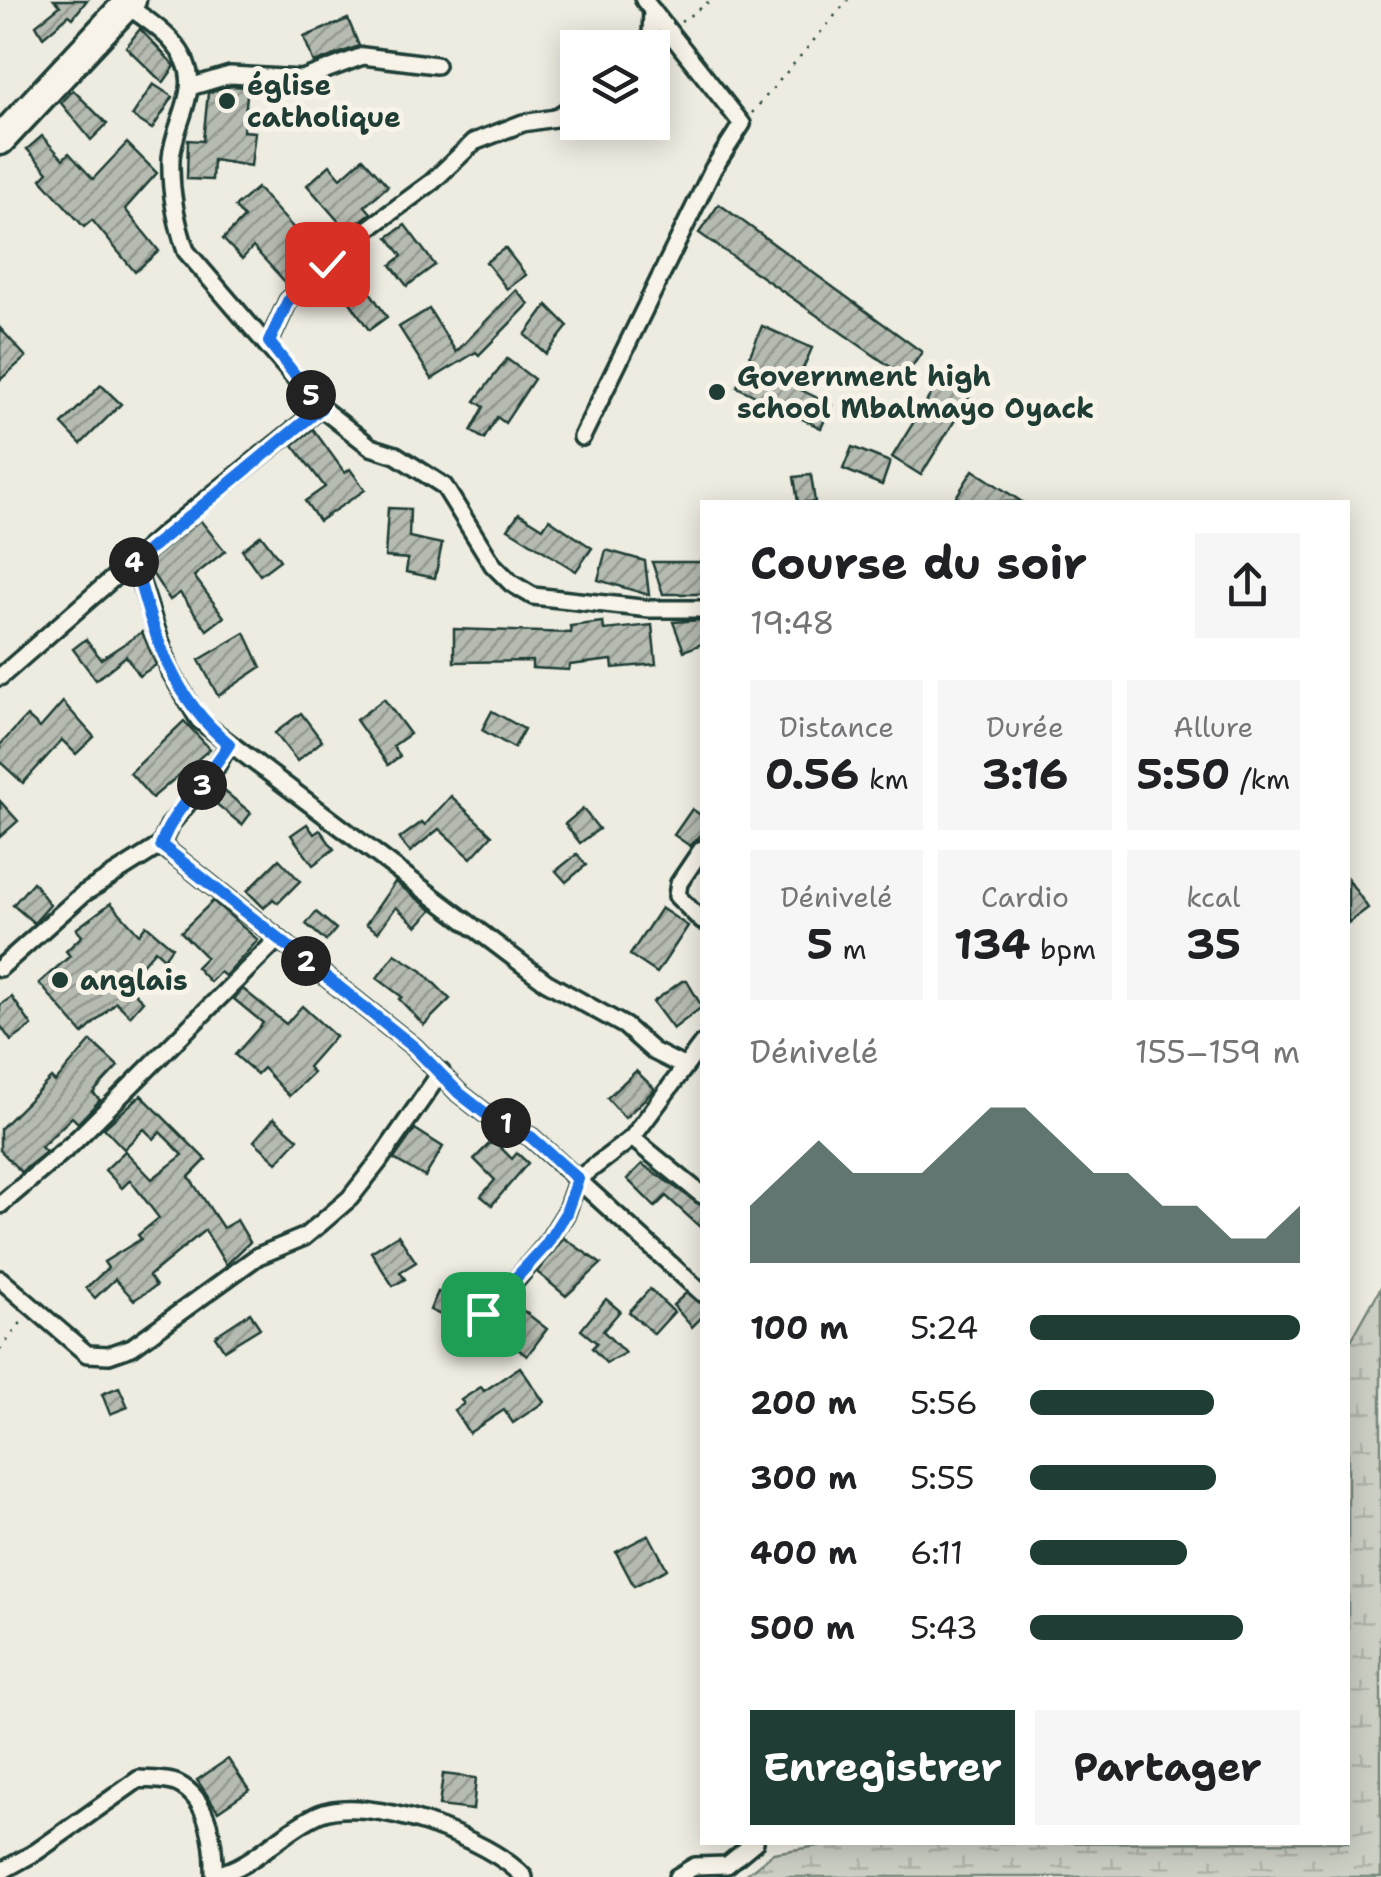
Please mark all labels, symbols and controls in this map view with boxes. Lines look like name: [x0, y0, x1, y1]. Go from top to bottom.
map controls: [560, 30, 670, 140]
button: layers: [560, 30, 670, 140]
place label: église catholique: [247, 66, 401, 136]
marker: église catholique: [216, 90, 238, 112]
pin: [285, 222, 370, 307]
icon: check: [300, 237, 355, 292]
place label: Government high school Mbalmayo Oyack: [737, 357, 1094, 427]
pin: 5: [286, 370, 336, 420]
text: 5: [302, 376, 320, 414]
marker: Government high school Mbalmayo Oyack: [706, 381, 728, 403]
text: Course du soir: [750, 533, 1087, 593]
button: share: [1195, 533, 1300, 638]
pin: 4: [109, 537, 159, 587]
text: 4: [124, 543, 144, 581]
text: 19:48: [750, 601, 835, 644]
text: Distance: [779, 708, 894, 746]
text: Durée: [986, 708, 1064, 746]
text: Allure: [1173, 708, 1253, 746]
text: 0.56: [765, 746, 859, 802]
text: 3:16: [982, 746, 1068, 802]
text: 5:50: [1137, 746, 1230, 802]
pin: 3: [177, 760, 227, 810]
text: km: [859, 760, 909, 798]
text: /km: [1230, 760, 1290, 798]
text: 3: [192, 766, 212, 804]
text: Dénivelé: [780, 878, 893, 916]
text: Cardio: [981, 878, 1069, 916]
text: kcal: [1186, 878, 1241, 916]
text: 5: [807, 916, 833, 972]
text: 134: [954, 916, 1030, 972]
text: 35: [1186, 916, 1241, 972]
text: m: [833, 930, 867, 968]
text: bpm: [1030, 930, 1096, 968]
pin: 2: [281, 936, 331, 986]
text: 2: [296, 942, 316, 980]
place label: anglais: [80, 961, 188, 999]
marker: anglais: [49, 969, 71, 991]
text: Dénivelé: [750, 1030, 879, 1073]
text: 155–159 m: [1135, 1030, 1300, 1073]
pin: 1: [481, 1098, 531, 1148]
text: 1: [500, 1104, 512, 1142]
pin: [441, 1272, 526, 1357]
icon: arrive: [456, 1287, 511, 1342]
text: 100 m: [750, 1306, 849, 1349]
text: 5:24: [910, 1306, 978, 1349]
text: 200 m: [750, 1381, 857, 1424]
text: 5:56: [910, 1381, 978, 1424]
text: 300 m: [750, 1456, 857, 1499]
text: 5:55: [910, 1456, 975, 1499]
text: 400 m: [750, 1531, 857, 1574]
text: 6:11: [910, 1531, 963, 1574]
text: 500 m: [750, 1606, 855, 1649]
text: 5:43: [910, 1606, 978, 1649]
button: Enregistrer: [750, 1710, 1015, 1825]
button: Partager: [1035, 1710, 1300, 1825]

